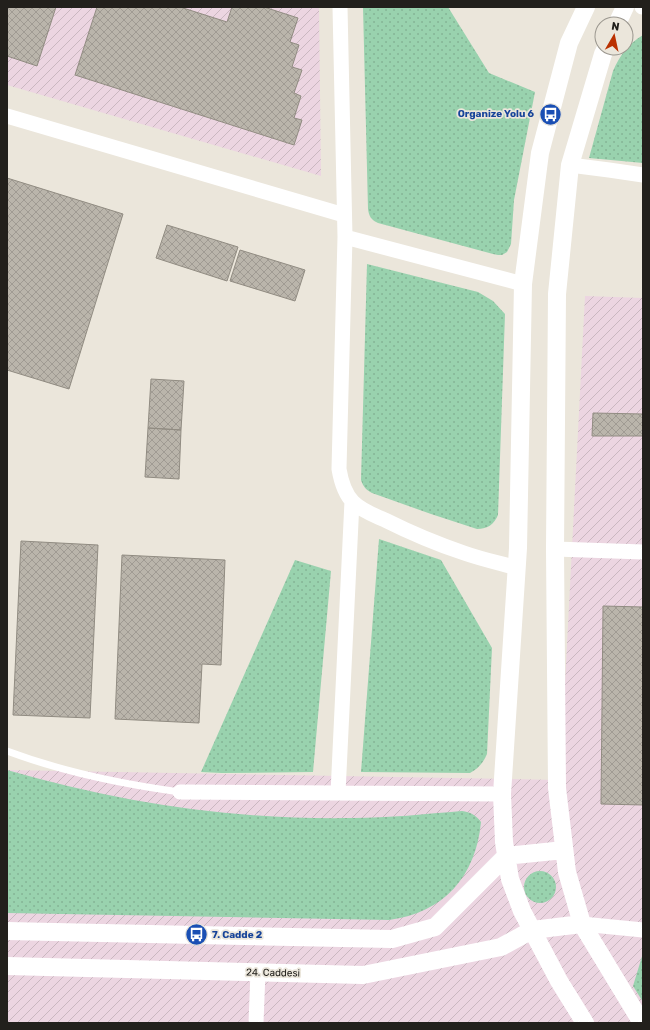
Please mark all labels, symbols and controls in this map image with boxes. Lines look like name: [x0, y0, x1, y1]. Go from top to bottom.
north arrow: [594, 16, 634, 56]
text: N: [611, 20, 620, 34]
bus stop icon: Organize Yolu 6: [537, 101, 563, 127]
place label: Organize Yolu 6: [458, 108, 534, 120]
bus stop icon: 7. Cadde 2: [184, 922, 210, 948]
place label: 7. Cadde 2: [212, 929, 263, 941]
street label: 24. Caddesi: [246, 967, 300, 979]

